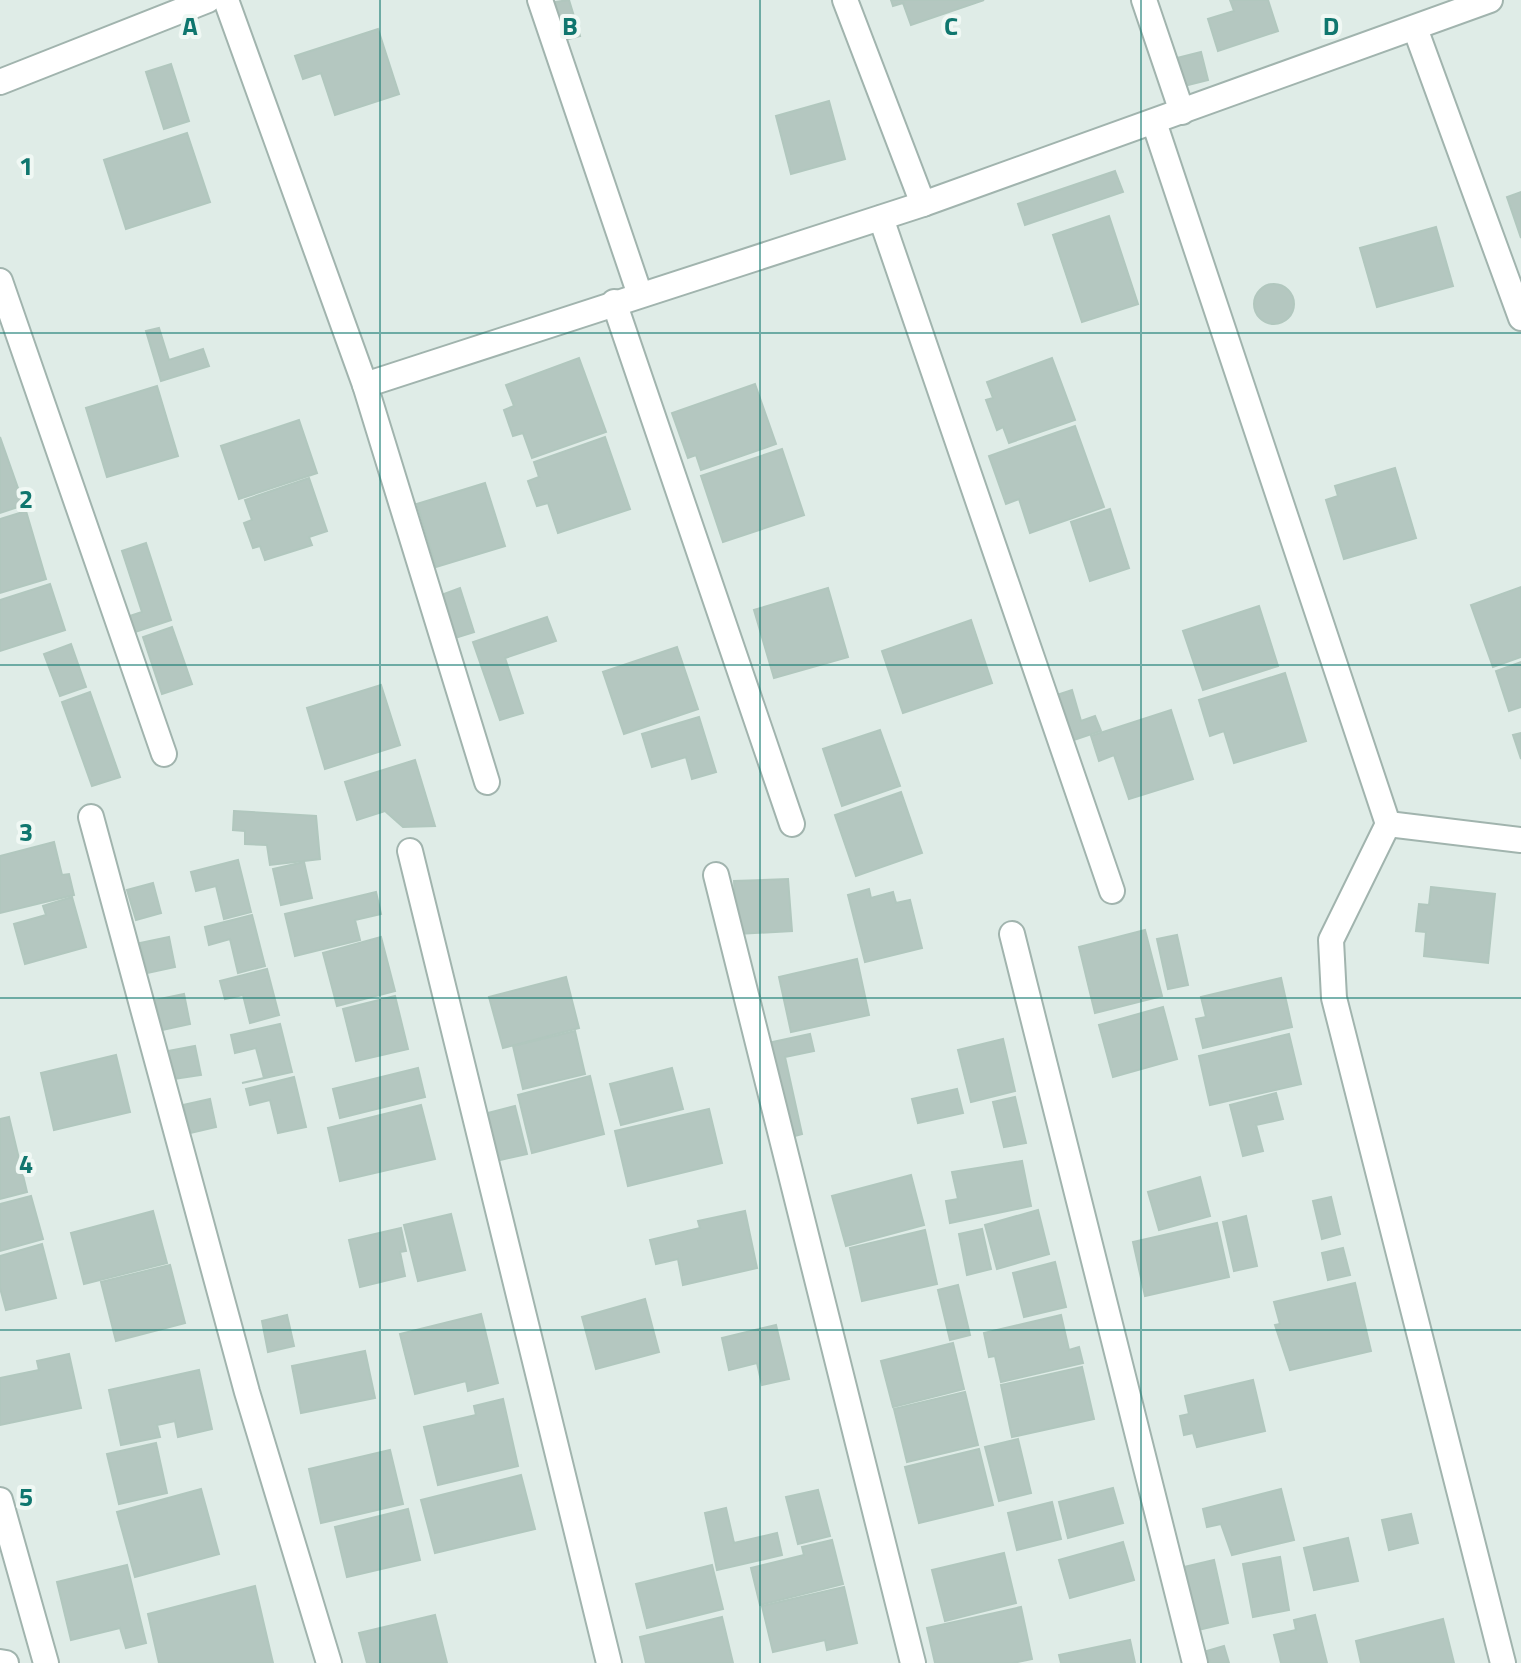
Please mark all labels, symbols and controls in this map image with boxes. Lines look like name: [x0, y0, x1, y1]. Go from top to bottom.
text: A: [182, 6, 198, 45]
text: B: [562, 6, 578, 45]
text: C: [944, 6, 958, 45]
text: D: [1323, 6, 1339, 45]
text: 1: [19, 146, 33, 185]
text: 2: [19, 479, 33, 518]
text: 3: [19, 812, 33, 851]
text: 4: [19, 1144, 33, 1183]
text: 5: [19, 1477, 33, 1516]

